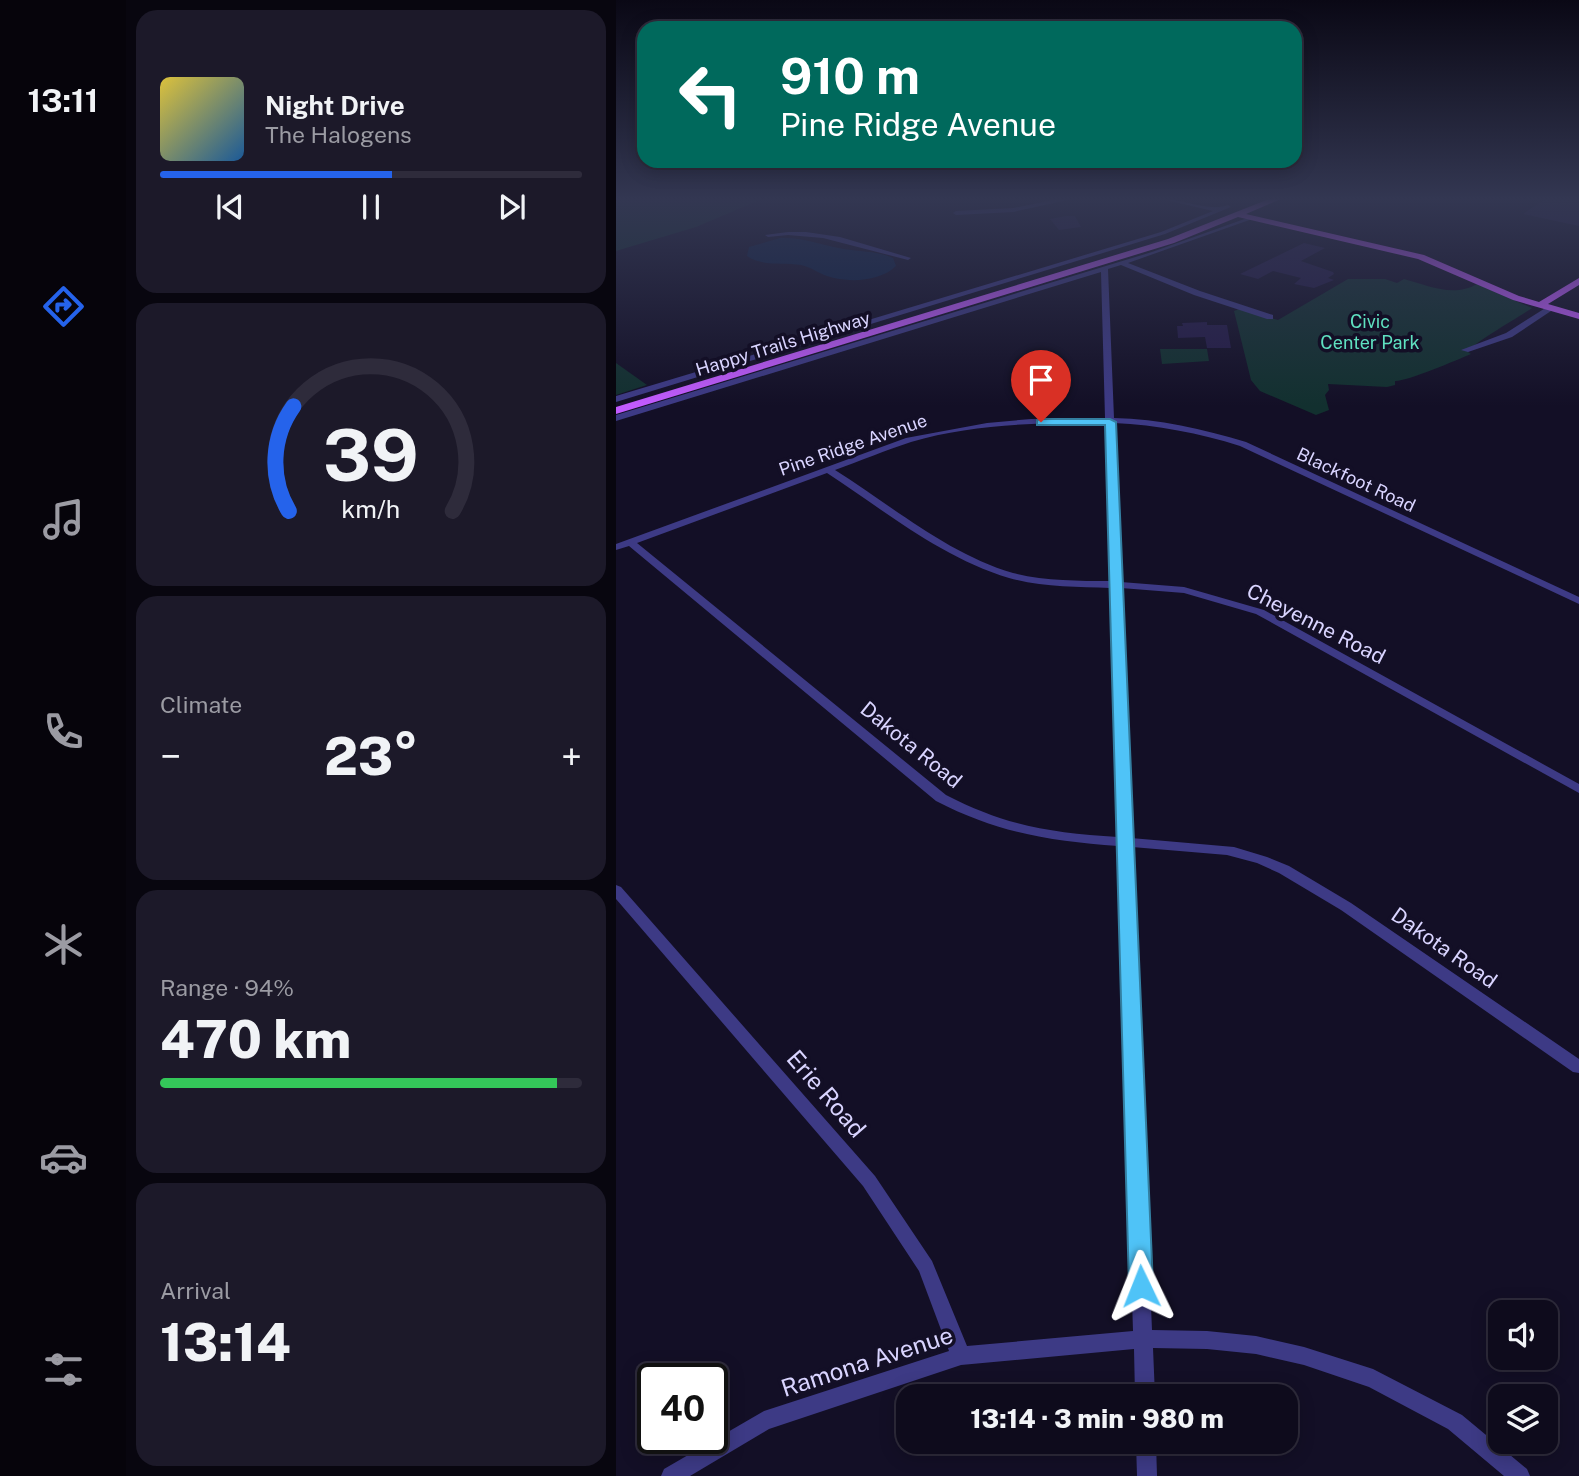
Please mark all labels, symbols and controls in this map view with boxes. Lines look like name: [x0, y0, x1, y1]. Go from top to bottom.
text: 910 m: [780, 47, 920, 105]
icon: left: [665, 49, 756, 140]
text: 13:11: [28, 82, 99, 119]
text: Night Drive: [265, 90, 405, 121]
text: Pine Ridge Avenue: [780, 106, 1056, 143]
text: The Halogens: [265, 121, 412, 148]
icon: previous: [211, 188, 249, 226]
icon: pause: [352, 188, 390, 226]
icon: next: [493, 188, 531, 226]
icon: directions: [39, 282, 88, 331]
street label: Happy Trails Highway: [693, 307, 873, 380]
park label: Civic Center Park: [1320, 311, 1420, 353]
pin: [1011, 350, 1071, 422]
icon: arrive: [1022, 361, 1060, 399]
street label: Pine Ridge Avenue: [776, 409, 930, 480]
text: 39: [323, 412, 419, 497]
street label: Blackfoot Road: [1294, 443, 1419, 516]
text: km/h: [342, 494, 400, 524]
icon: music: [39, 495, 88, 544]
street label: Cheyenne Road: [1243, 578, 1390, 669]
text: Climate: [160, 691, 242, 718]
street label: Dakota Road: [855, 696, 967, 793]
icon: phone: [39, 707, 88, 756]
text: 23°: [324, 726, 418, 787]
text: −: [160, 734, 181, 779]
text: +: [561, 734, 582, 779]
street label: Dakota Road: [1387, 902, 1502, 993]
icon: climate: [39, 920, 88, 969]
text: Range · 94%: [160, 974, 294, 1001]
text: 470 km: [160, 1009, 351, 1070]
street label: Erie Road: [781, 1044, 872, 1143]
icon: car: [39, 1133, 88, 1182]
position arrow: [1104, 1249, 1178, 1323]
text: Arrival: [160, 1277, 231, 1304]
map controls: [1488, 1300, 1558, 1454]
button: sound: [1488, 1300, 1558, 1370]
text: 13:14: [160, 1312, 291, 1373]
street label: Ramona Avenue: [777, 1320, 956, 1402]
icon: filters: [39, 1345, 88, 1394]
speed limit sign: 40: [637, 1363, 728, 1454]
button: layers: [1488, 1384, 1558, 1454]
text: 13:14 · 3 min · 980 m: [970, 1403, 1224, 1434]

